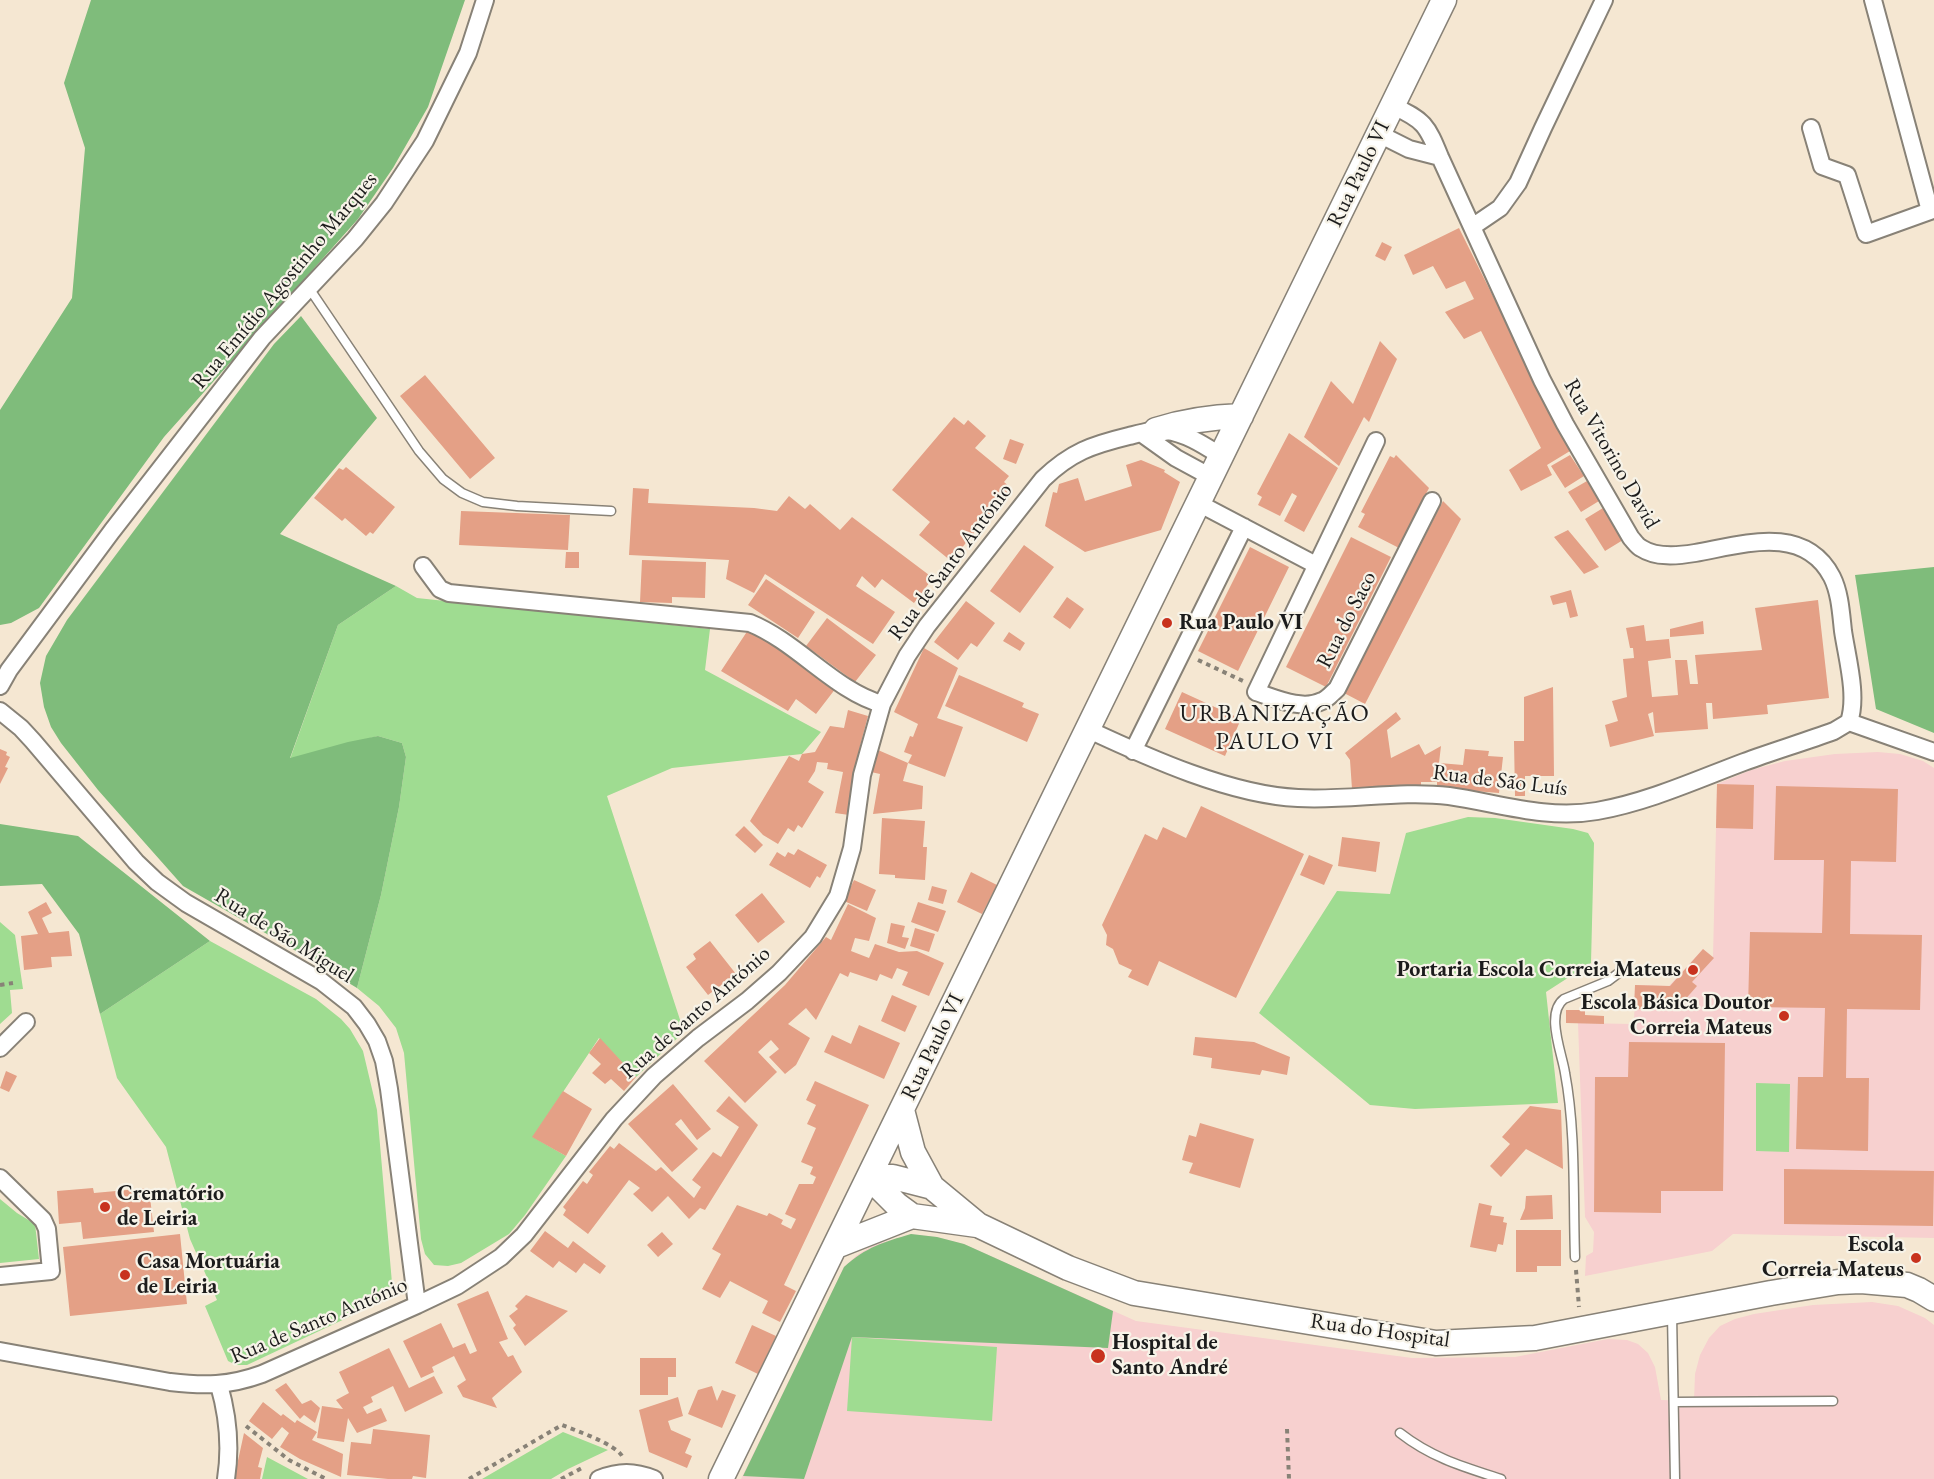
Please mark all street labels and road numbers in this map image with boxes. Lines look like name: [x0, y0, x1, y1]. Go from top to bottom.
street label: Rua Paulo VI: [1322, 117, 1396, 231]
street label: Rua Emídio Agostinho Marques: [187, 167, 383, 395]
street label: Rua Vitorino David: [1557, 374, 1665, 534]
street label: Rua de Santo António: [883, 478, 1019, 646]
street label: Rua do Saco: [1311, 567, 1383, 673]
street label: Rua de São Luís: [1431, 760, 1569, 802]
street label: Rua de São Miguel: [210, 883, 358, 989]
street label: Rua de Santo António: [616, 941, 776, 1085]
street label: Rua Paulo VI: [896, 990, 970, 1104]
street label: Rua de Santo António: [226, 1272, 412, 1370]
street label: Rua do Hospital: [1309, 1308, 1451, 1354]

